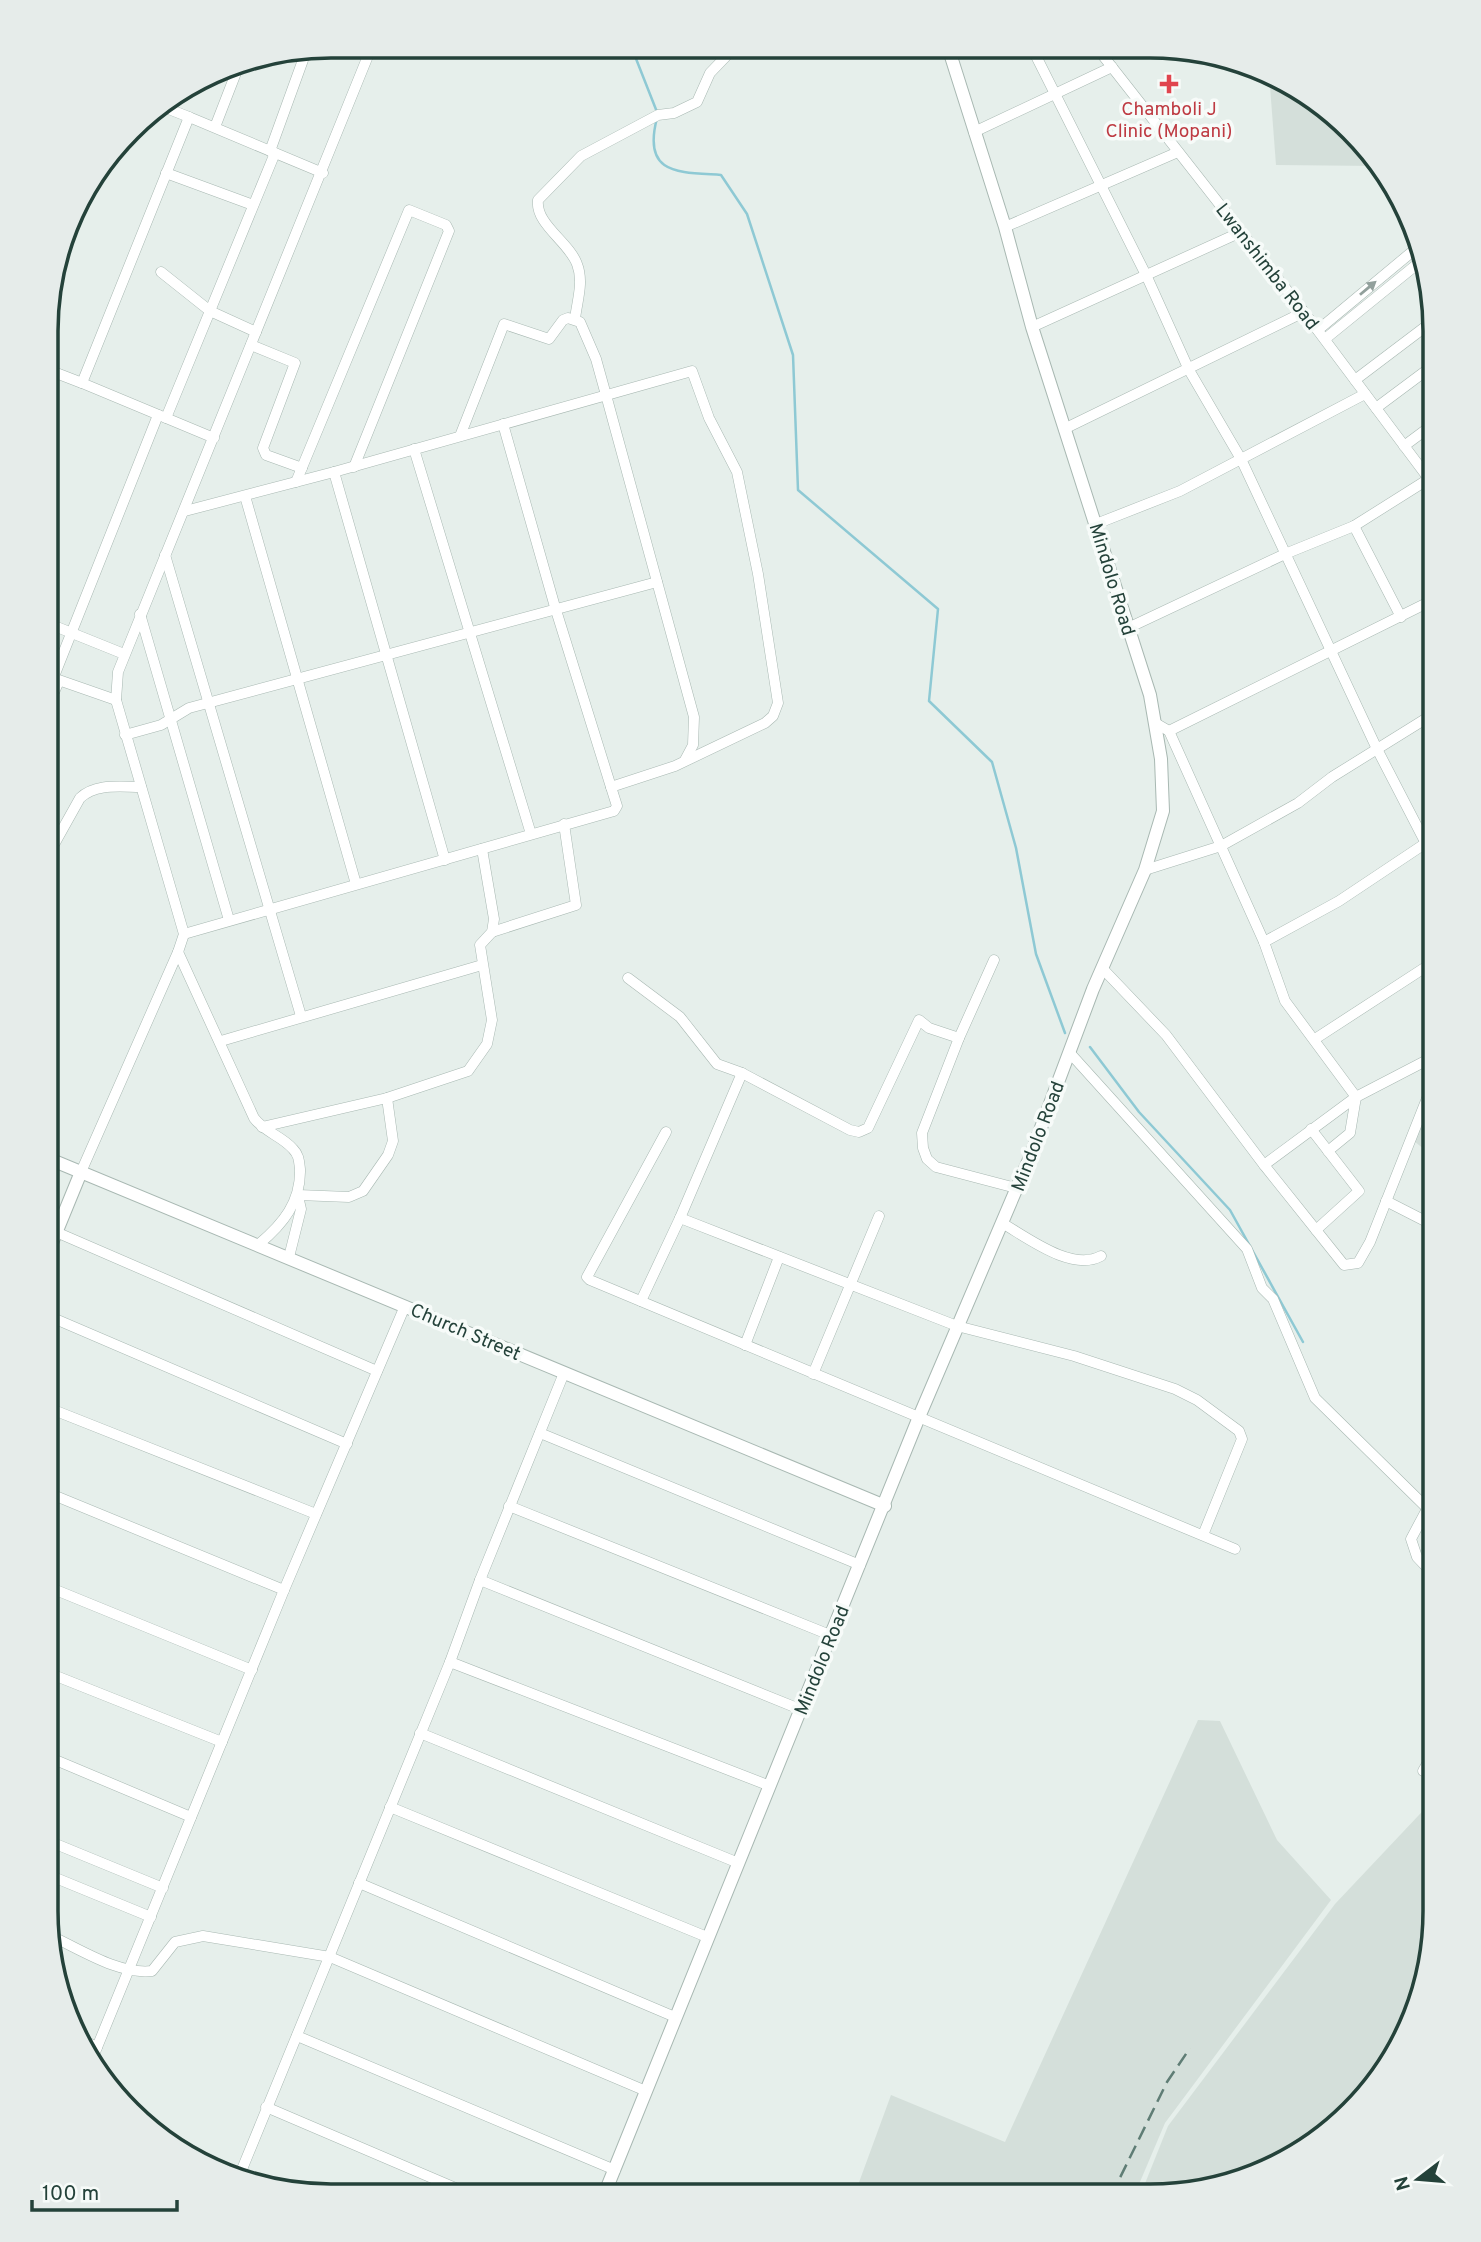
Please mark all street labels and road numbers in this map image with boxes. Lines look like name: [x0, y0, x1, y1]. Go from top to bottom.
street label: Lwanshimba Road: [1209, 199, 1323, 335]
street label: Mindolo Road: [1083, 520, 1140, 639]
street label: Mindolo Road: [1007, 1078, 1071, 1195]
street label: Church Street: [406, 1299, 524, 1367]
street label: Mindolo Road: [790, 1602, 856, 1719]

